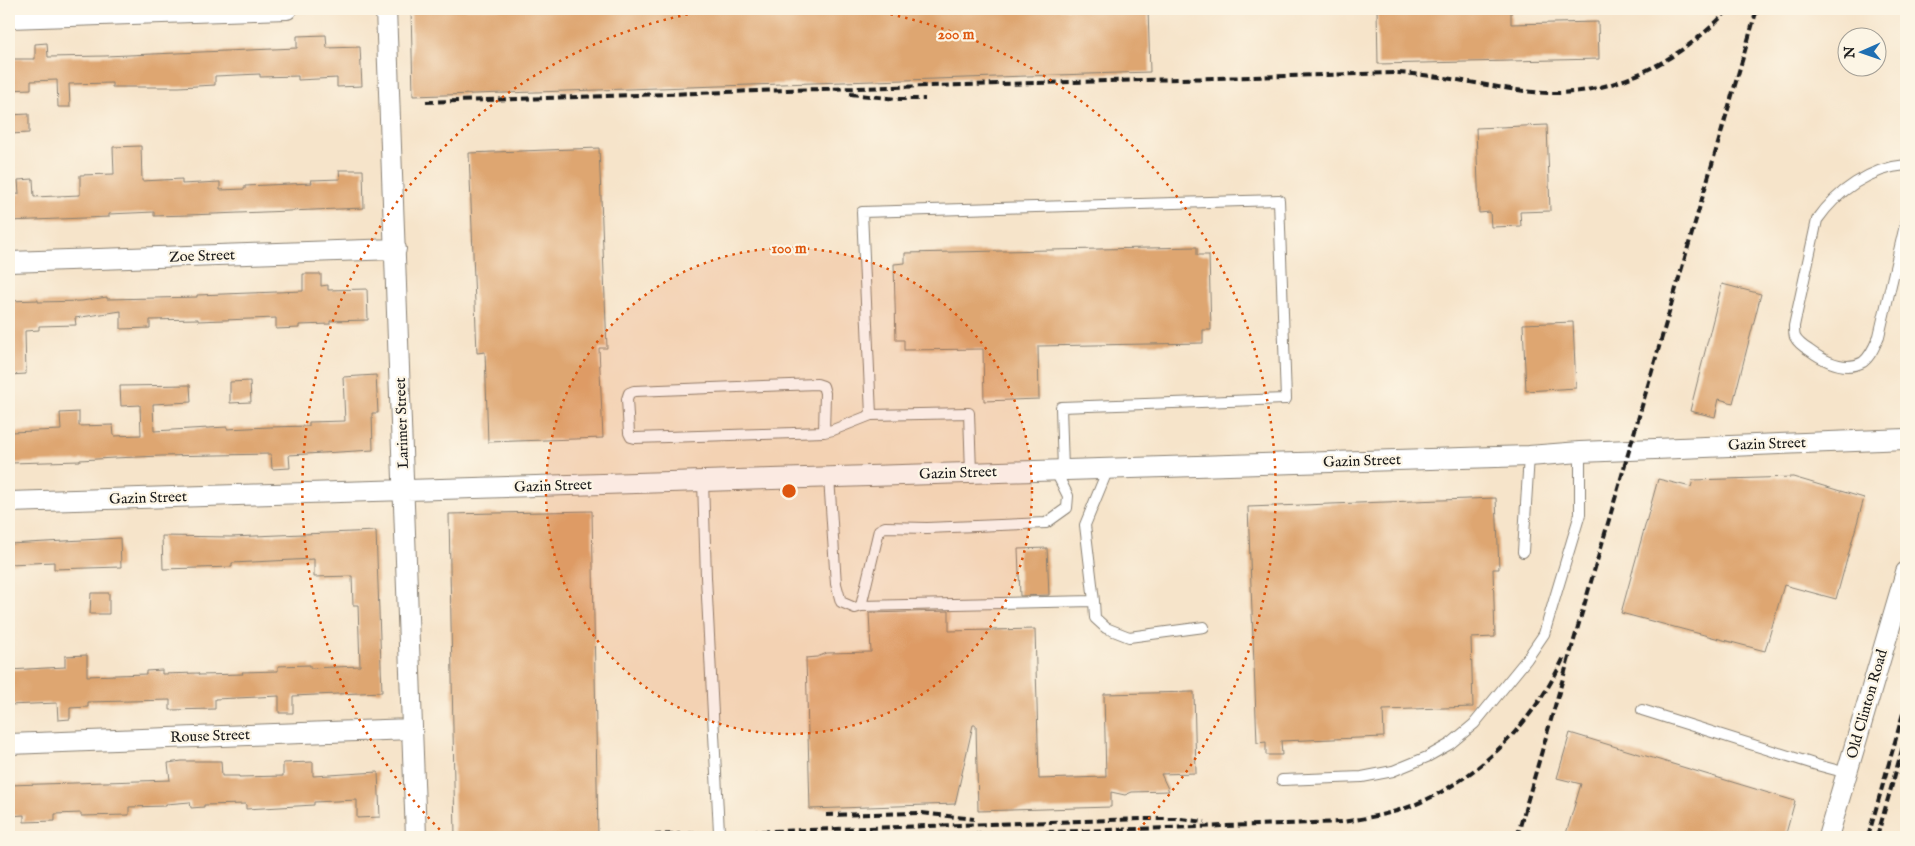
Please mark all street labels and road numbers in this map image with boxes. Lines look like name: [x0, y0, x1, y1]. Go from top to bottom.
street label: Zoe Street: [169, 245, 235, 267]
street label: Larimer Street: [391, 377, 413, 469]
street label: Gazin Street: [1728, 433, 1806, 455]
street label: Gazin Street: [1323, 450, 1401, 472]
street label: Gazin Street: [919, 462, 997, 484]
street label: Gazin Street: [514, 475, 592, 497]
street label: Gazin Street: [109, 487, 187, 509]
street label: Old Clinton Road: [1842, 646, 1892, 761]
street label: Rouse Street: [170, 725, 250, 747]

